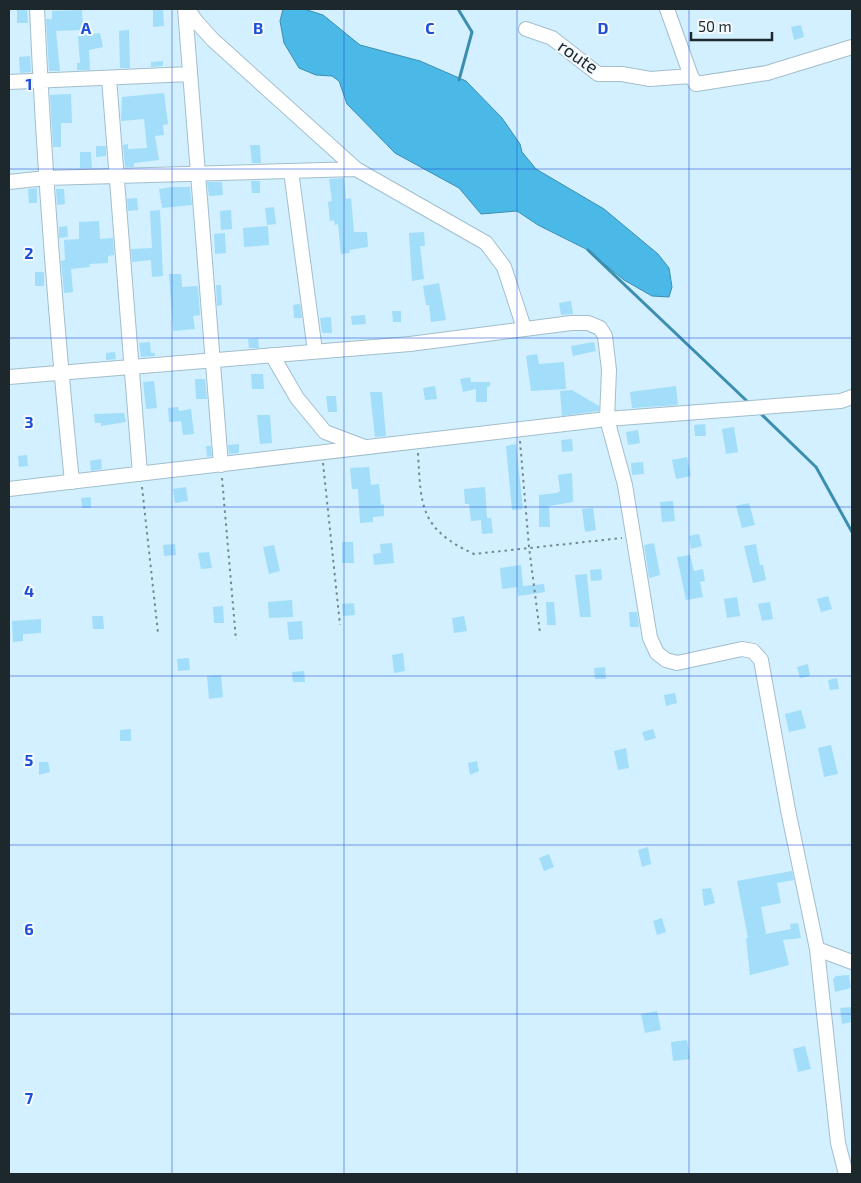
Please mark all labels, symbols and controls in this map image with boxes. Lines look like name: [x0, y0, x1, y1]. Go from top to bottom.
scale bar: [691, 10, 772, 42]
text: 50 m: [698, 17, 732, 35]
text: A: [81, 18, 92, 37]
text: B: [253, 18, 263, 37]
text: C: [425, 18, 435, 37]
text: D: [598, 18, 609, 37]
street label: route: [554, 35, 603, 78]
text: 1: [26, 74, 32, 93]
text: 2: [24, 243, 34, 262]
text: 3: [24, 412, 34, 431]
text: 4: [24, 581, 34, 600]
text: 5: [25, 750, 34, 769]
text: 6: [24, 919, 34, 938]
text: 7: [25, 1088, 34, 1107]

